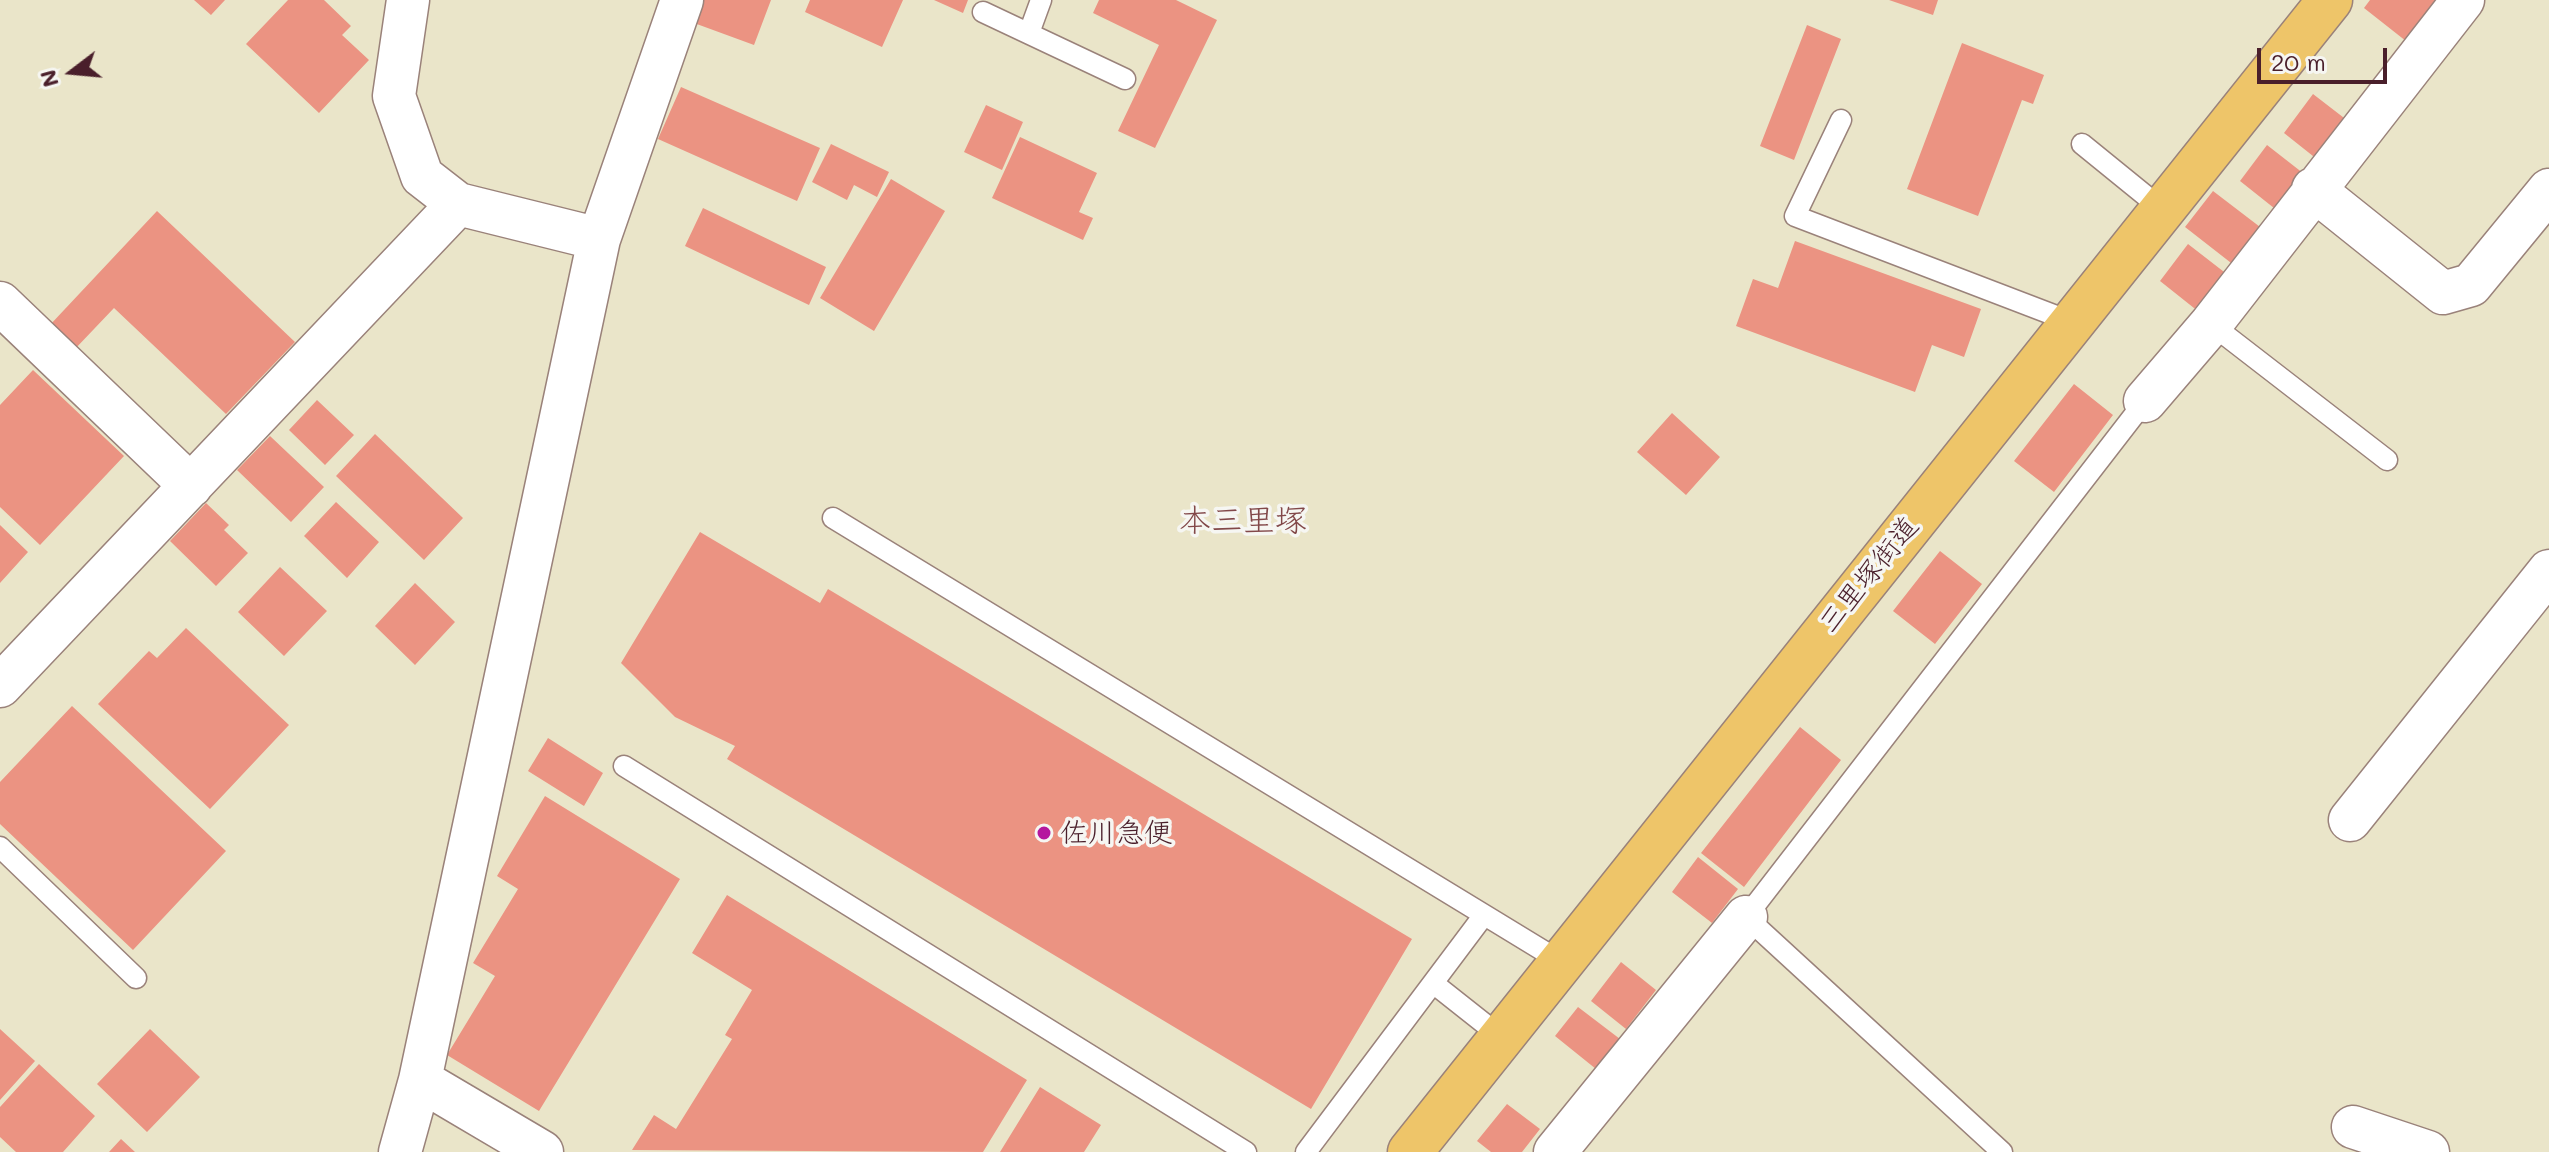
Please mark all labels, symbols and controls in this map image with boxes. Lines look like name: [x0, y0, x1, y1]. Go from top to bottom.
north arrow: [32, 32, 112, 112]
scale bar: [2261, 32, 2391, 82]
text: 20 m: [2271, 46, 2326, 77]
text: N: [32, 67, 65, 91]
district label: 本三里塚: [1179, 502, 1307, 540]
street label: 三里塚街道: [1812, 510, 1926, 640]
place label: 佐川急便: [1060, 816, 1172, 850]
marker: 佐川急便: [1035, 824, 1053, 842]

